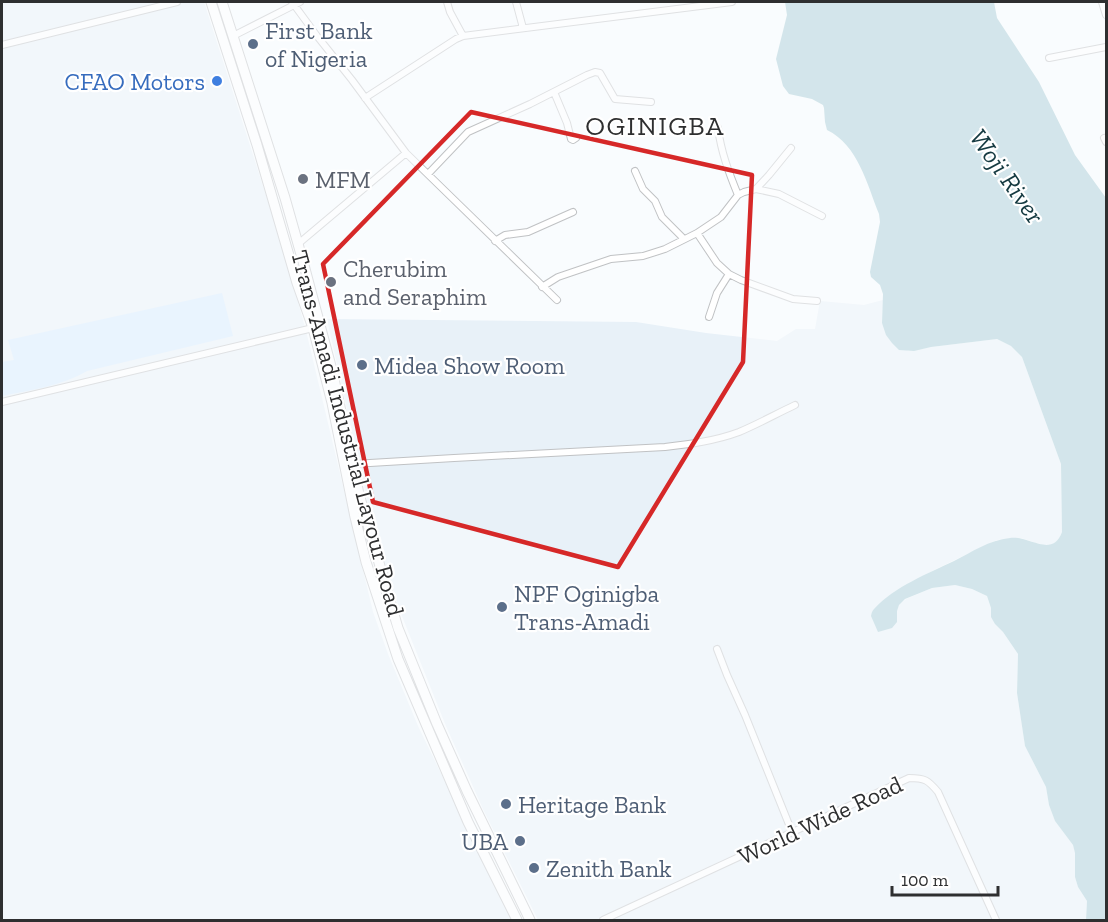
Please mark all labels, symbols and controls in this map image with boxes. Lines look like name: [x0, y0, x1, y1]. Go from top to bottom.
place label: First Bank of Nigeria: [265, 16, 373, 73]
marker: First Bank of Nigeria: [246, 37, 260, 51]
place label: CFAO Motors: [65, 67, 205, 96]
marker: CFAO Motors: [210, 74, 224, 88]
district label: OGINIGBA: [585, 110, 725, 142]
water label: Woji River: [963, 123, 1051, 230]
place label: MFM: [315, 165, 371, 194]
marker: MFM: [296, 172, 310, 186]
street label: Trans-Amadi Industrial Layour Road: [285, 247, 411, 619]
place label: Cherubim and Seraphim: [343, 254, 487, 311]
marker: Cherubim and Seraphim: [324, 275, 338, 289]
place label: Midea Show Room: [374, 351, 565, 380]
marker: Midea Show Room: [355, 358, 369, 372]
place label: NPF Oginigba Trans-Amadi: [514, 579, 660, 636]
marker: NPF Oginigba Trans-Amadi: [495, 600, 509, 614]
street label: World Wide Road: [733, 769, 907, 871]
place label: Heritage Bank: [518, 790, 667, 819]
marker: Heritage Bank: [499, 797, 513, 811]
place label: UBA: [461, 827, 508, 856]
marker: UBA: [513, 834, 527, 848]
place label: Zenith Bank: [546, 854, 672, 883]
scale bar: [892, 859, 998, 897]
marker: Zenith Bank: [527, 861, 541, 875]
text: 100 m: [901, 869, 949, 891]

